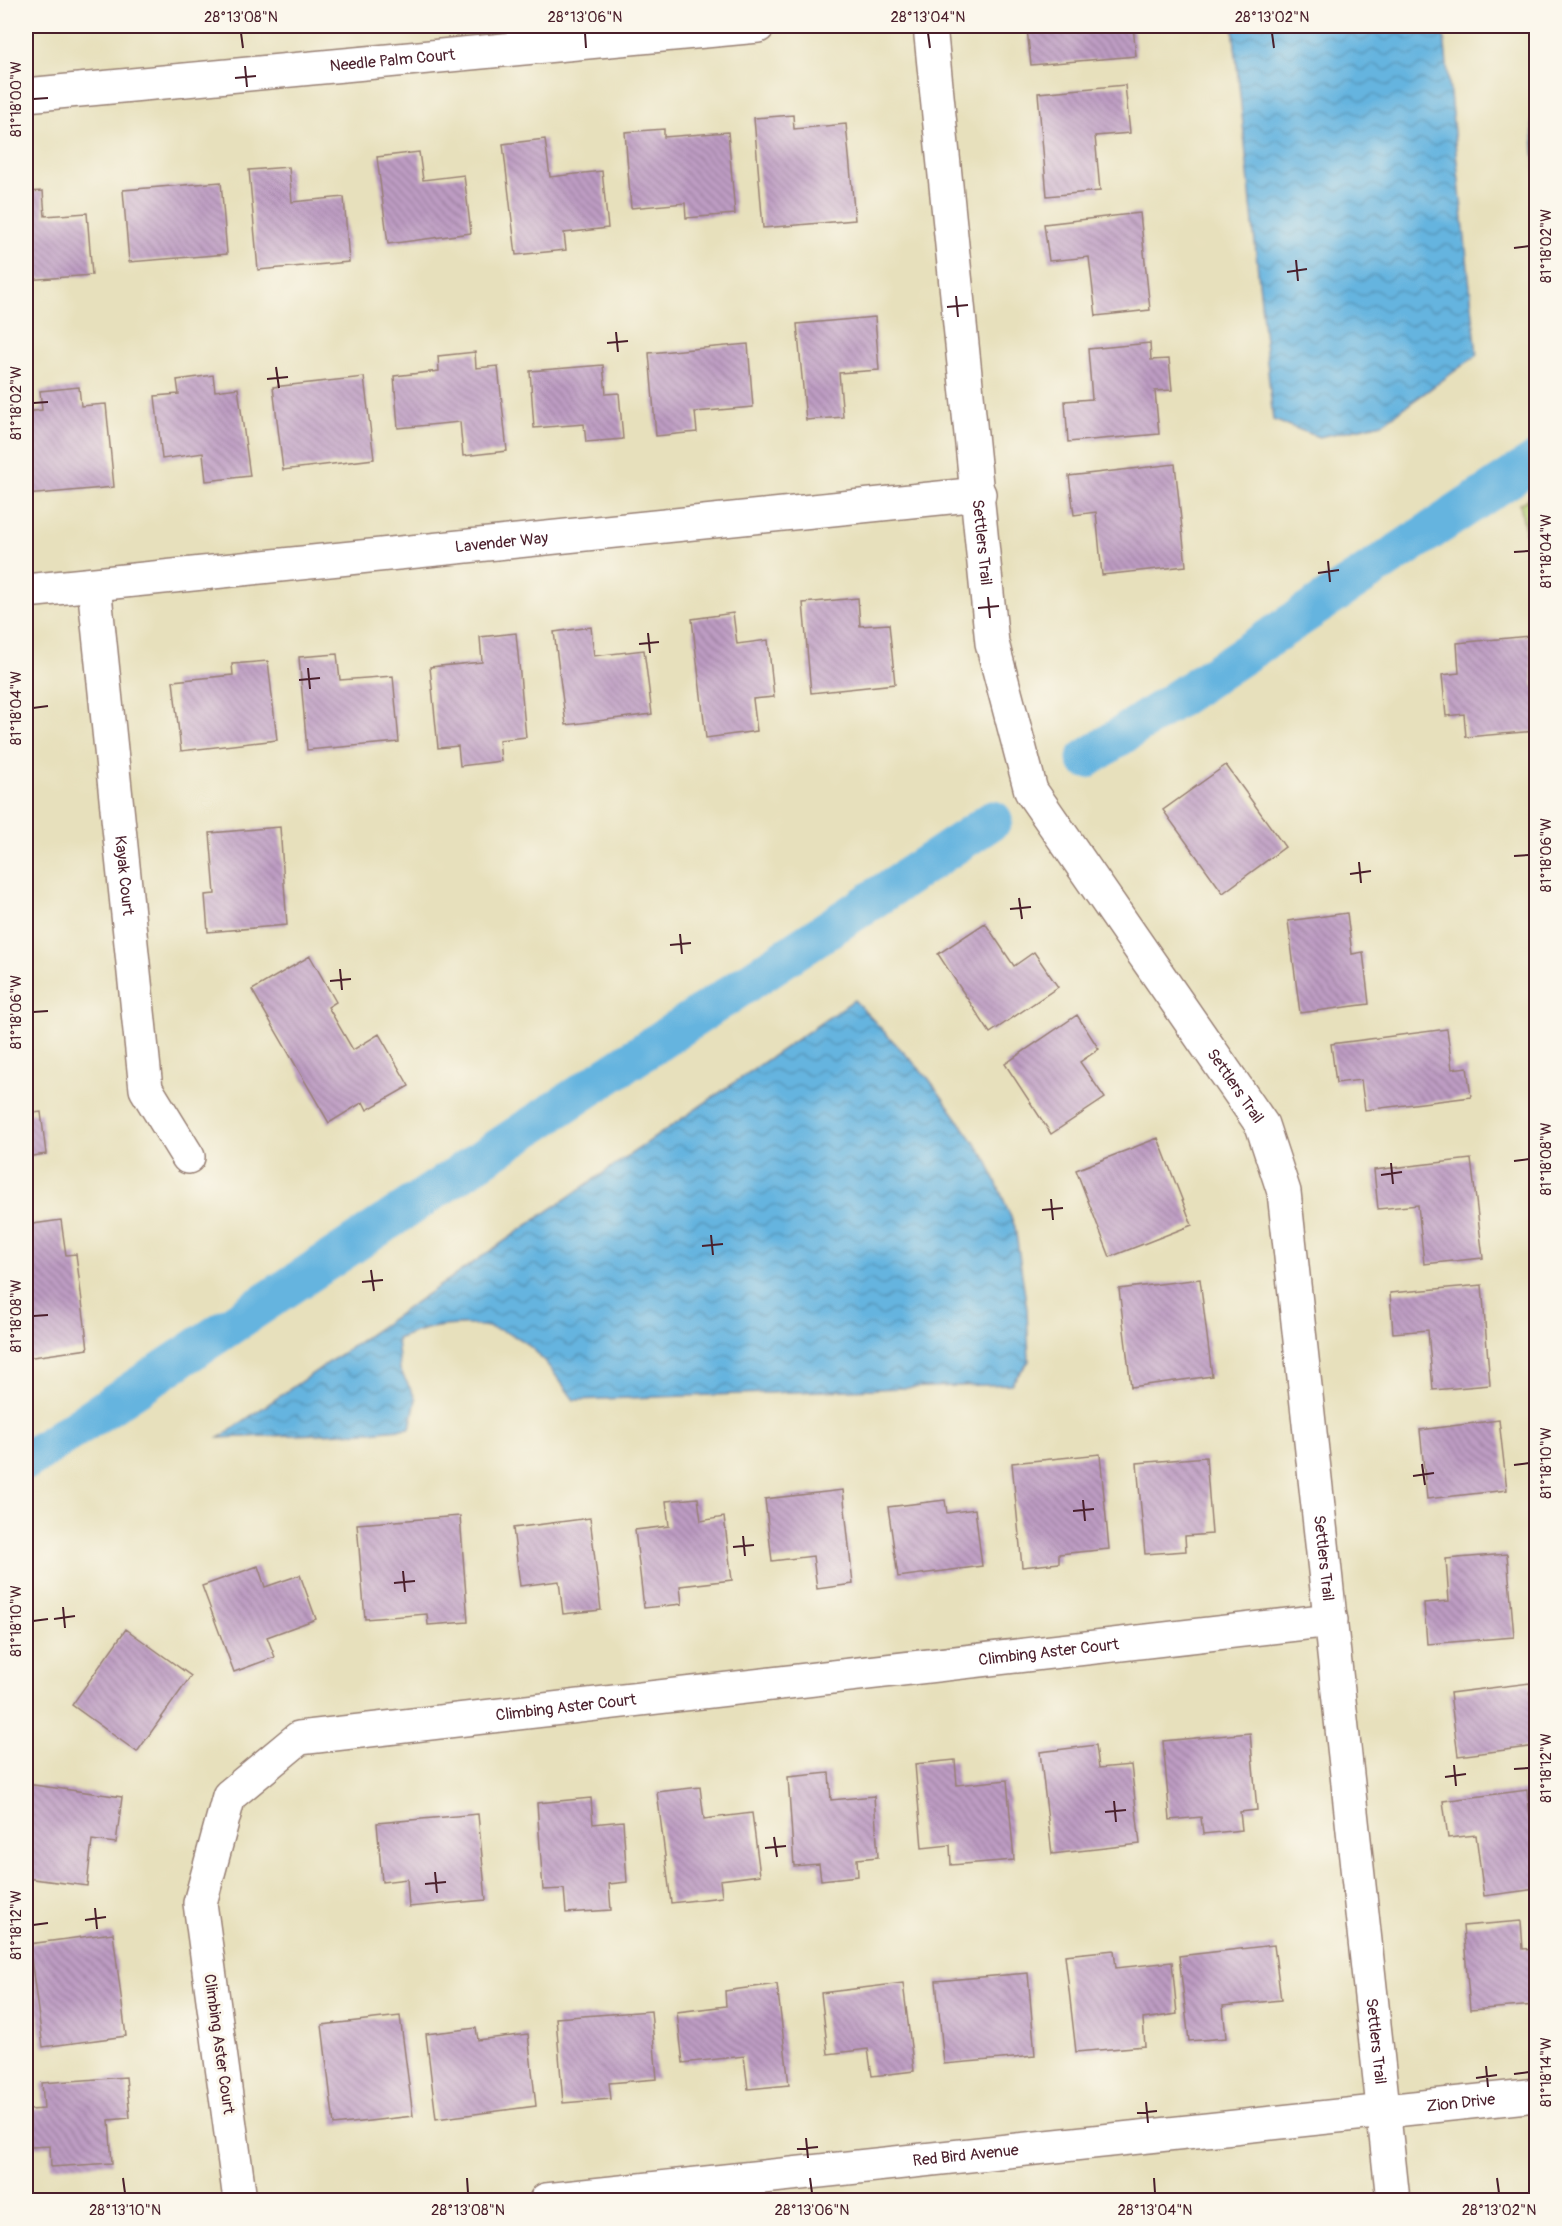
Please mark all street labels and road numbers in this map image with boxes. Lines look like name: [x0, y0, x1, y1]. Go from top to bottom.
street label: Needle Palm Court: [329, 45, 456, 76]
street label: Settlers Trail: [968, 498, 996, 586]
street label: Lavender Way: [454, 528, 549, 557]
street label: Kayak Court: [110, 835, 138, 917]
street label: Settlers Trail: [1202, 1045, 1268, 1127]
street label: Settlers Trail: [1309, 1514, 1338, 1602]
street label: Climbing Aster Court: [977, 1634, 1121, 1670]
street label: Climbing Aster Court: [494, 1689, 638, 1725]
street label: Climbing Aster Court: [199, 1973, 239, 2116]
street label: Settlers Trail: [1361, 1997, 1390, 2085]
street label: Zion Drive: [1426, 2089, 1496, 2117]
street label: Red Bird Avenue: [912, 2140, 1020, 2171]

